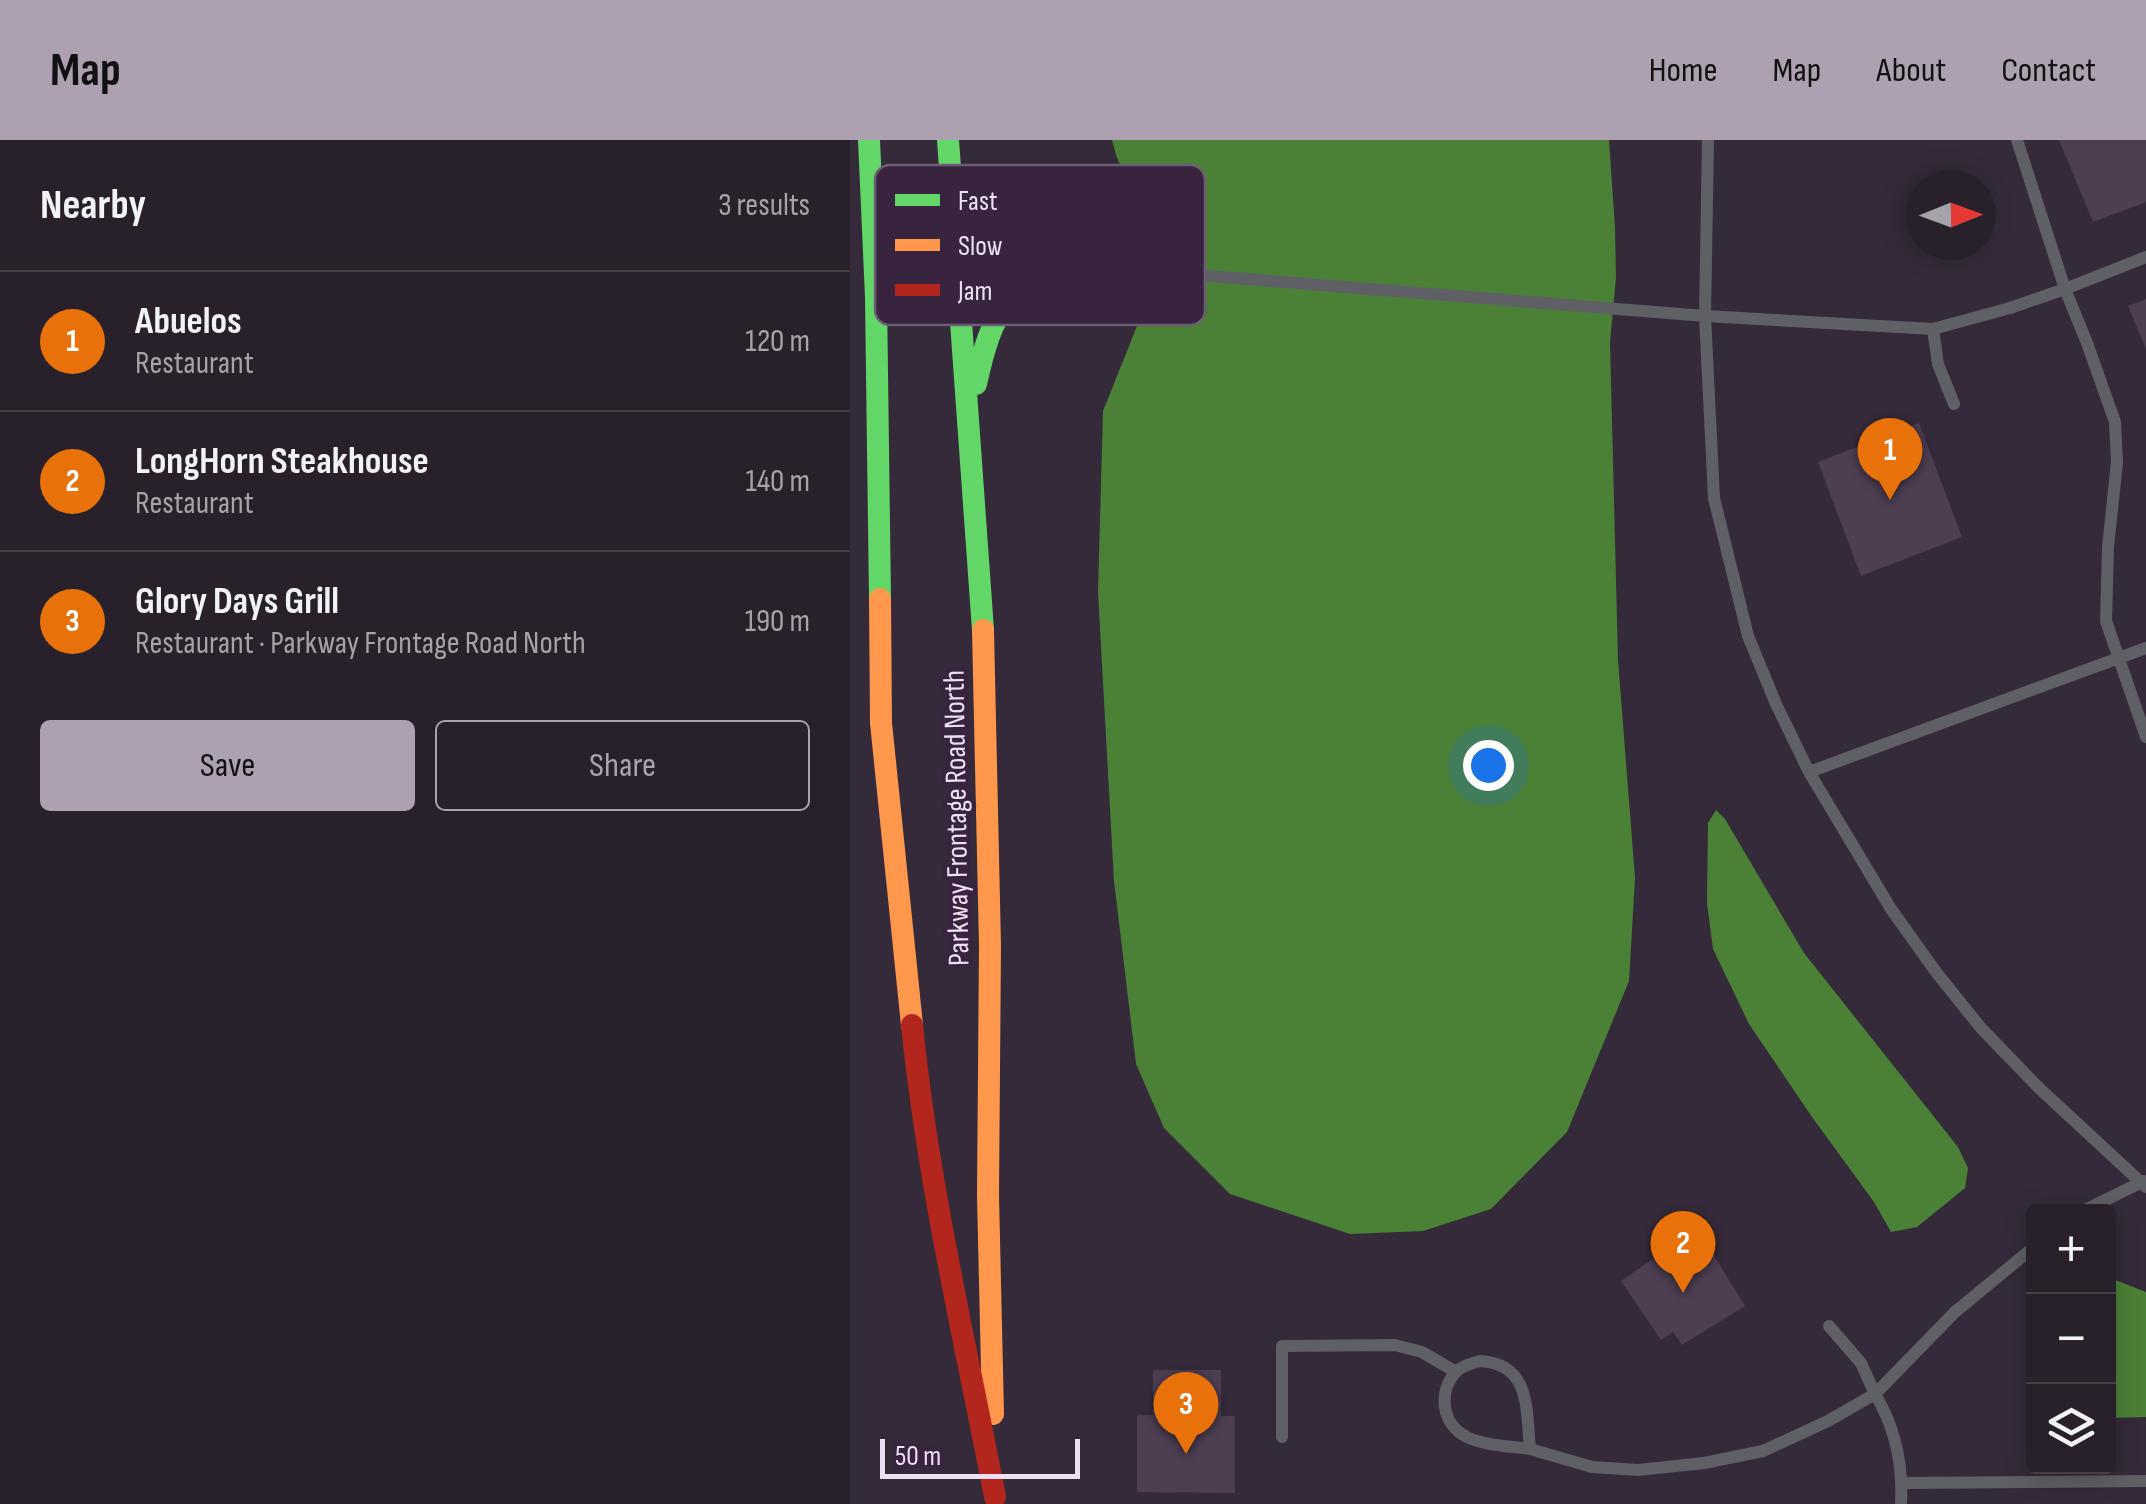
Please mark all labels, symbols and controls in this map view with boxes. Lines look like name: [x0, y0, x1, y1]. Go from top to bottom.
text: Map: [50, 42, 121, 99]
text: Home: [1649, 49, 1718, 92]
text: Map: [1773, 49, 1821, 92]
text: About: [1876, 49, 1946, 92]
text: Contact: [2001, 49, 2096, 92]
legend: [875, 165, 1205, 325]
north arrow: [1906, 170, 1996, 260]
text: Nearby: [40, 180, 146, 231]
text: Fast: [958, 185, 997, 218]
text: 3 results: [718, 186, 810, 225]
text: Slow: [958, 230, 1003, 263]
text: Jam: [957, 275, 993, 308]
text: Abuelos: [135, 299, 242, 344]
text: 1: [66, 322, 79, 361]
text: 120 m: [745, 322, 810, 361]
text: Restaurant: [135, 344, 254, 383]
pin: 1: [1858, 418, 1922, 500]
text: LongHorn Steakhouse: [135, 439, 429, 484]
text: 2: [65, 462, 80, 501]
text: 140 m: [746, 462, 810, 501]
text: Restaurant: [135, 484, 254, 523]
text: Glory Days Grill: [135, 579, 339, 624]
text: 3: [65, 602, 80, 641]
text: 190 m: [745, 602, 810, 641]
text: Restaurant · Parkway Frontage Road North: [135, 624, 586, 663]
street label: Parkway Frontage Road North: [936, 670, 978, 966]
button: Save: [40, 720, 415, 811]
button: Share: [435, 720, 810, 811]
your location: [1463, 740, 1514, 791]
map controls: [2026, 1204, 2116, 1474]
button: +: [2026, 1204, 2116, 1294]
pin: 2: [1650, 1210, 1716, 1293]
button: −: [2026, 1294, 2116, 1384]
pin: 3: [1154, 1372, 1218, 1454]
button: layers: [2026, 1384, 2116, 1474]
scale bar: [880, 1434, 1080, 1478]
text: 50 m: [895, 1440, 941, 1473]

